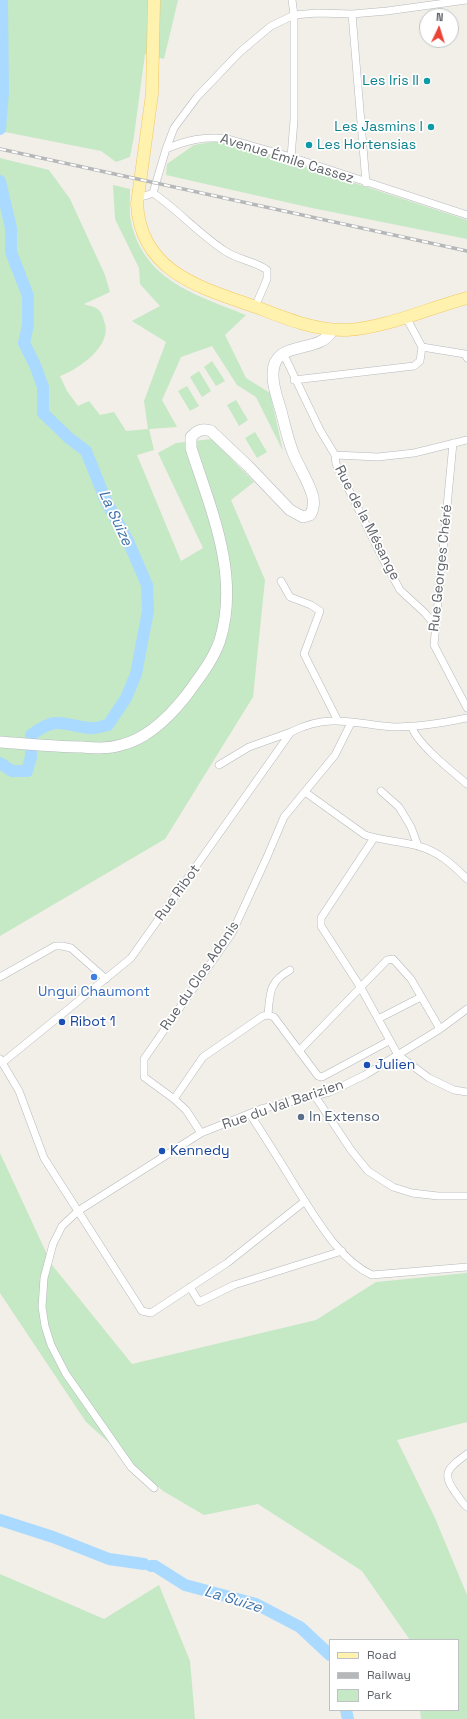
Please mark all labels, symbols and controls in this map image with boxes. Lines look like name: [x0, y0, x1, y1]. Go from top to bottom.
north arrow: [419, 8, 459, 48]
text: N: [436, 10, 444, 24]
place label: Les Iris II: [362, 73, 419, 89]
marker: Les Iris II: [422, 76, 432, 86]
place label: Les Jasmins I: [334, 119, 423, 135]
marker: Les Jasmins I: [426, 122, 436, 132]
street label: Avenue Émile Cassez: [218, 131, 356, 187]
place label: Les Hortensias: [317, 137, 416, 153]
marker: Les Hortensias: [304, 140, 314, 150]
street label: Rue de la Mésange: [331, 463, 403, 583]
water label: La Suize: [94, 487, 136, 549]
street label: Rue Georges Chéré: [426, 504, 456, 632]
street label: Rue Ribot: [152, 862, 204, 924]
street label: Rue du Clos Adonis: [157, 918, 243, 1034]
marker: Ungui Chaumont: [89, 972, 99, 982]
place label: Ungui Chaumont: [38, 984, 150, 1000]
place label: Ribot 1: [70, 1014, 116, 1030]
marker: Ribot 1: [57, 1017, 67, 1027]
place label: Julien: [375, 1057, 415, 1073]
marker: Julien: [362, 1060, 372, 1070]
street label: Rue du Val Barizien: [220, 1076, 346, 1134]
place label: In Extenso: [309, 1109, 380, 1125]
marker: In Extenso: [296, 1112, 306, 1122]
place label: Kennedy: [170, 1143, 230, 1159]
marker: Kennedy: [157, 1146, 167, 1156]
water label: La Suize: [202, 1583, 264, 1617]
legend: [329, 1639, 459, 1711]
text: Road: [367, 1647, 396, 1663]
text: Railway: [367, 1667, 411, 1683]
text: Park: [367, 1687, 392, 1703]

